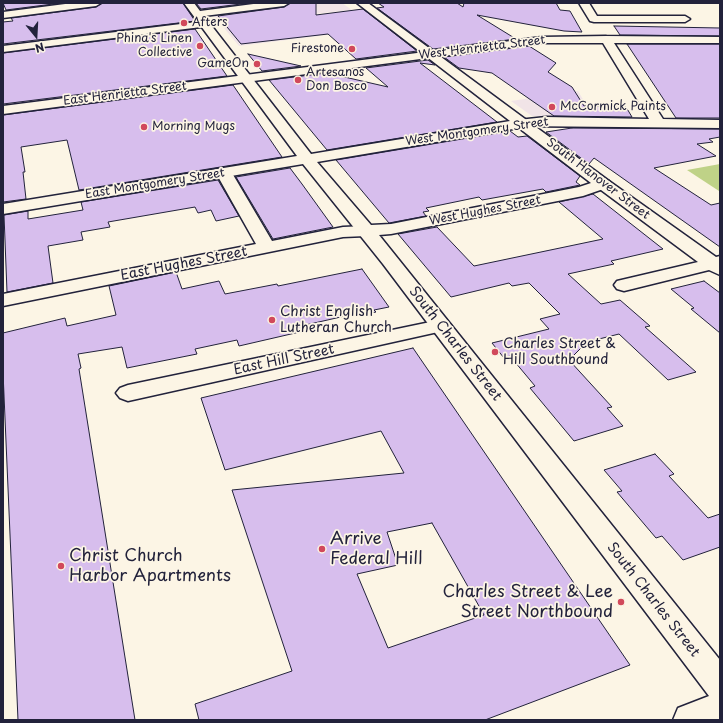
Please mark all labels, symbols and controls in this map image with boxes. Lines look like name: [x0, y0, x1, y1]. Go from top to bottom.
north arrow: [16, 16, 56, 56]
place label: Afters: [192, 16, 228, 30]
marker: Afters: [179, 18, 189, 28]
place label: Phina's Linen Collective: [116, 32, 192, 60]
street label: West Henrietta Street: [418, 33, 546, 63]
text: N: [33, 38, 47, 57]
marker: Phina's Linen Collective: [195, 41, 205, 51]
place label: Firestone: [291, 42, 344, 56]
marker: Firestone: [347, 44, 357, 54]
place label: GameOn: [197, 57, 249, 71]
marker: GameOn: [252, 59, 262, 69]
place label: Artesanos Don Bosco: [306, 66, 367, 94]
marker: Artesanos Don Bosco: [293, 75, 303, 85]
street label: East Henrietta Street: [62, 79, 188, 109]
place label: McCormick Paints: [560, 100, 666, 114]
marker: McCormick Paints: [547, 102, 557, 112]
street label: West Montgomery Street: [405, 115, 549, 149]
place label: Morning Mugs: [152, 120, 235, 134]
marker: Morning Mugs: [139, 122, 149, 132]
street label: South Hanover Street: [544, 135, 652, 223]
street label: East Montgomery Street: [84, 166, 226, 202]
street label: West Hughes Street: [428, 193, 542, 229]
street label: East Hughes Street: [119, 243, 249, 285]
street label: South Charles Street: [405, 283, 505, 405]
place label: Christ English Lutheran Church: [280, 304, 392, 336]
marker: Christ English Lutheran Church: [267, 315, 277, 325]
place label: Charles Street & Hill Southbound: [503, 336, 616, 368]
street label: East Hill Street: [232, 341, 336, 379]
marker: Charles Street & Hill Southbound: [490, 347, 500, 357]
place label: Arrive Federal Hill: [330, 529, 423, 569]
street label: South Charles Street: [603, 539, 703, 661]
marker: Arrive Federal Hill: [317, 544, 327, 554]
place label: Christ Church Harbor Apartments: [69, 546, 231, 586]
marker: Christ Church Harbor Apartments: [56, 561, 66, 571]
place label: Charles Street & Lee Street Northbound: [442, 582, 613, 622]
marker: Charles Street & Lee Street Northbound: [616, 597, 626, 607]

